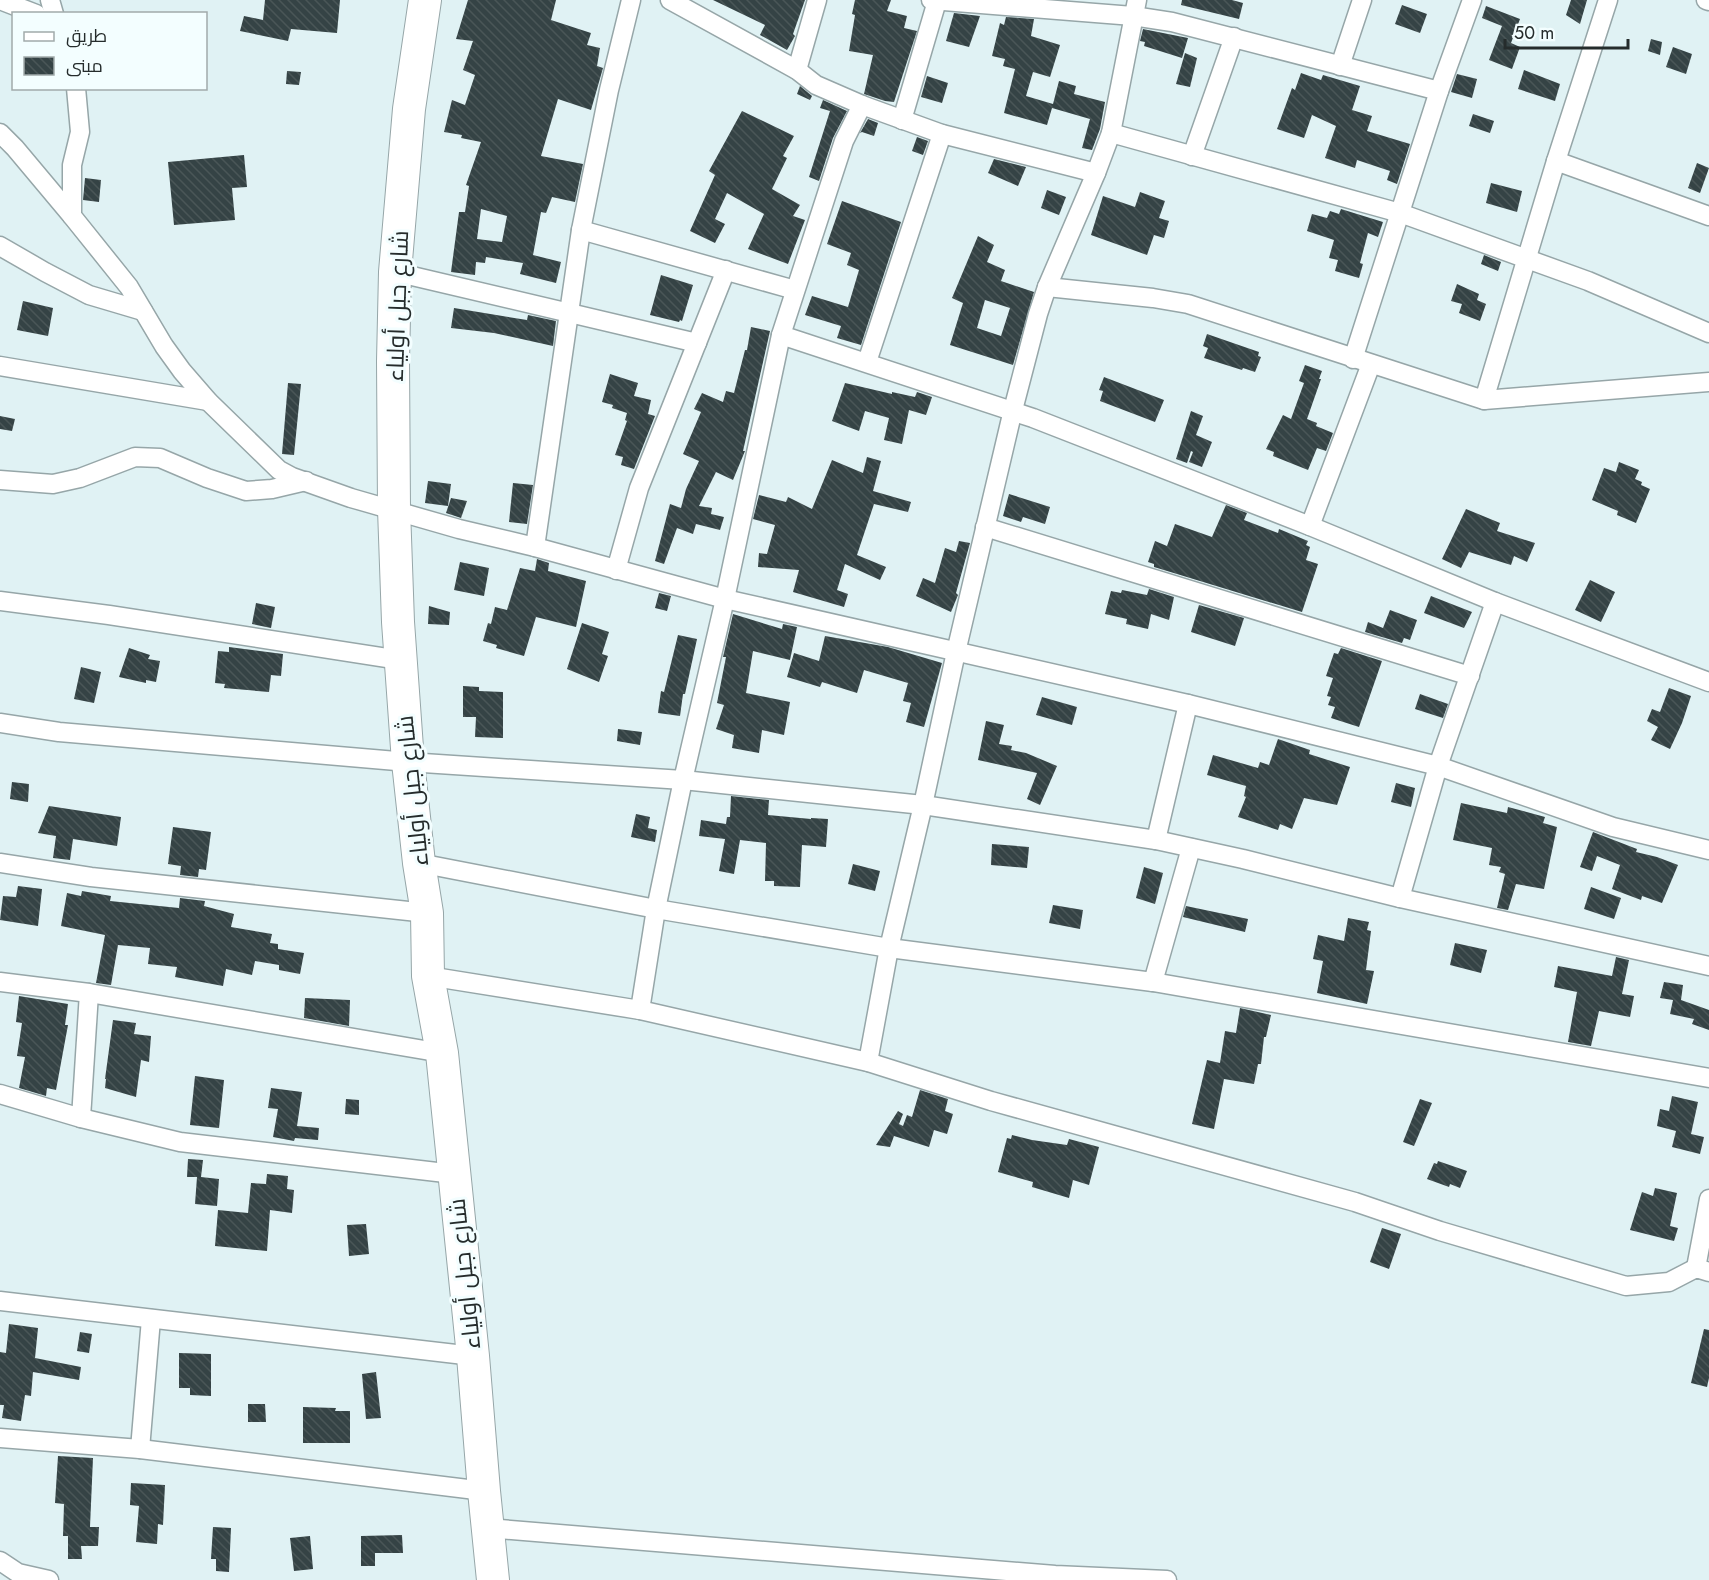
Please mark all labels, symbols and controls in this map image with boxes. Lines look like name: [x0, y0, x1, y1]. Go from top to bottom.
legend: [12, 12, 207, 90]
scale bar: [1505, 12, 1628, 50]
text: 50 m: [1514, 20, 1554, 46]
text: طريق: [66, 23, 107, 49]
text: مبنى: [66, 53, 103, 79]
street label: شارع جبل أولياء: [377, 230, 417, 382]
street label: شارع جبل أولياء: [387, 714, 437, 868]
street label: شارع جبل أولياء: [439, 1197, 489, 1351]

